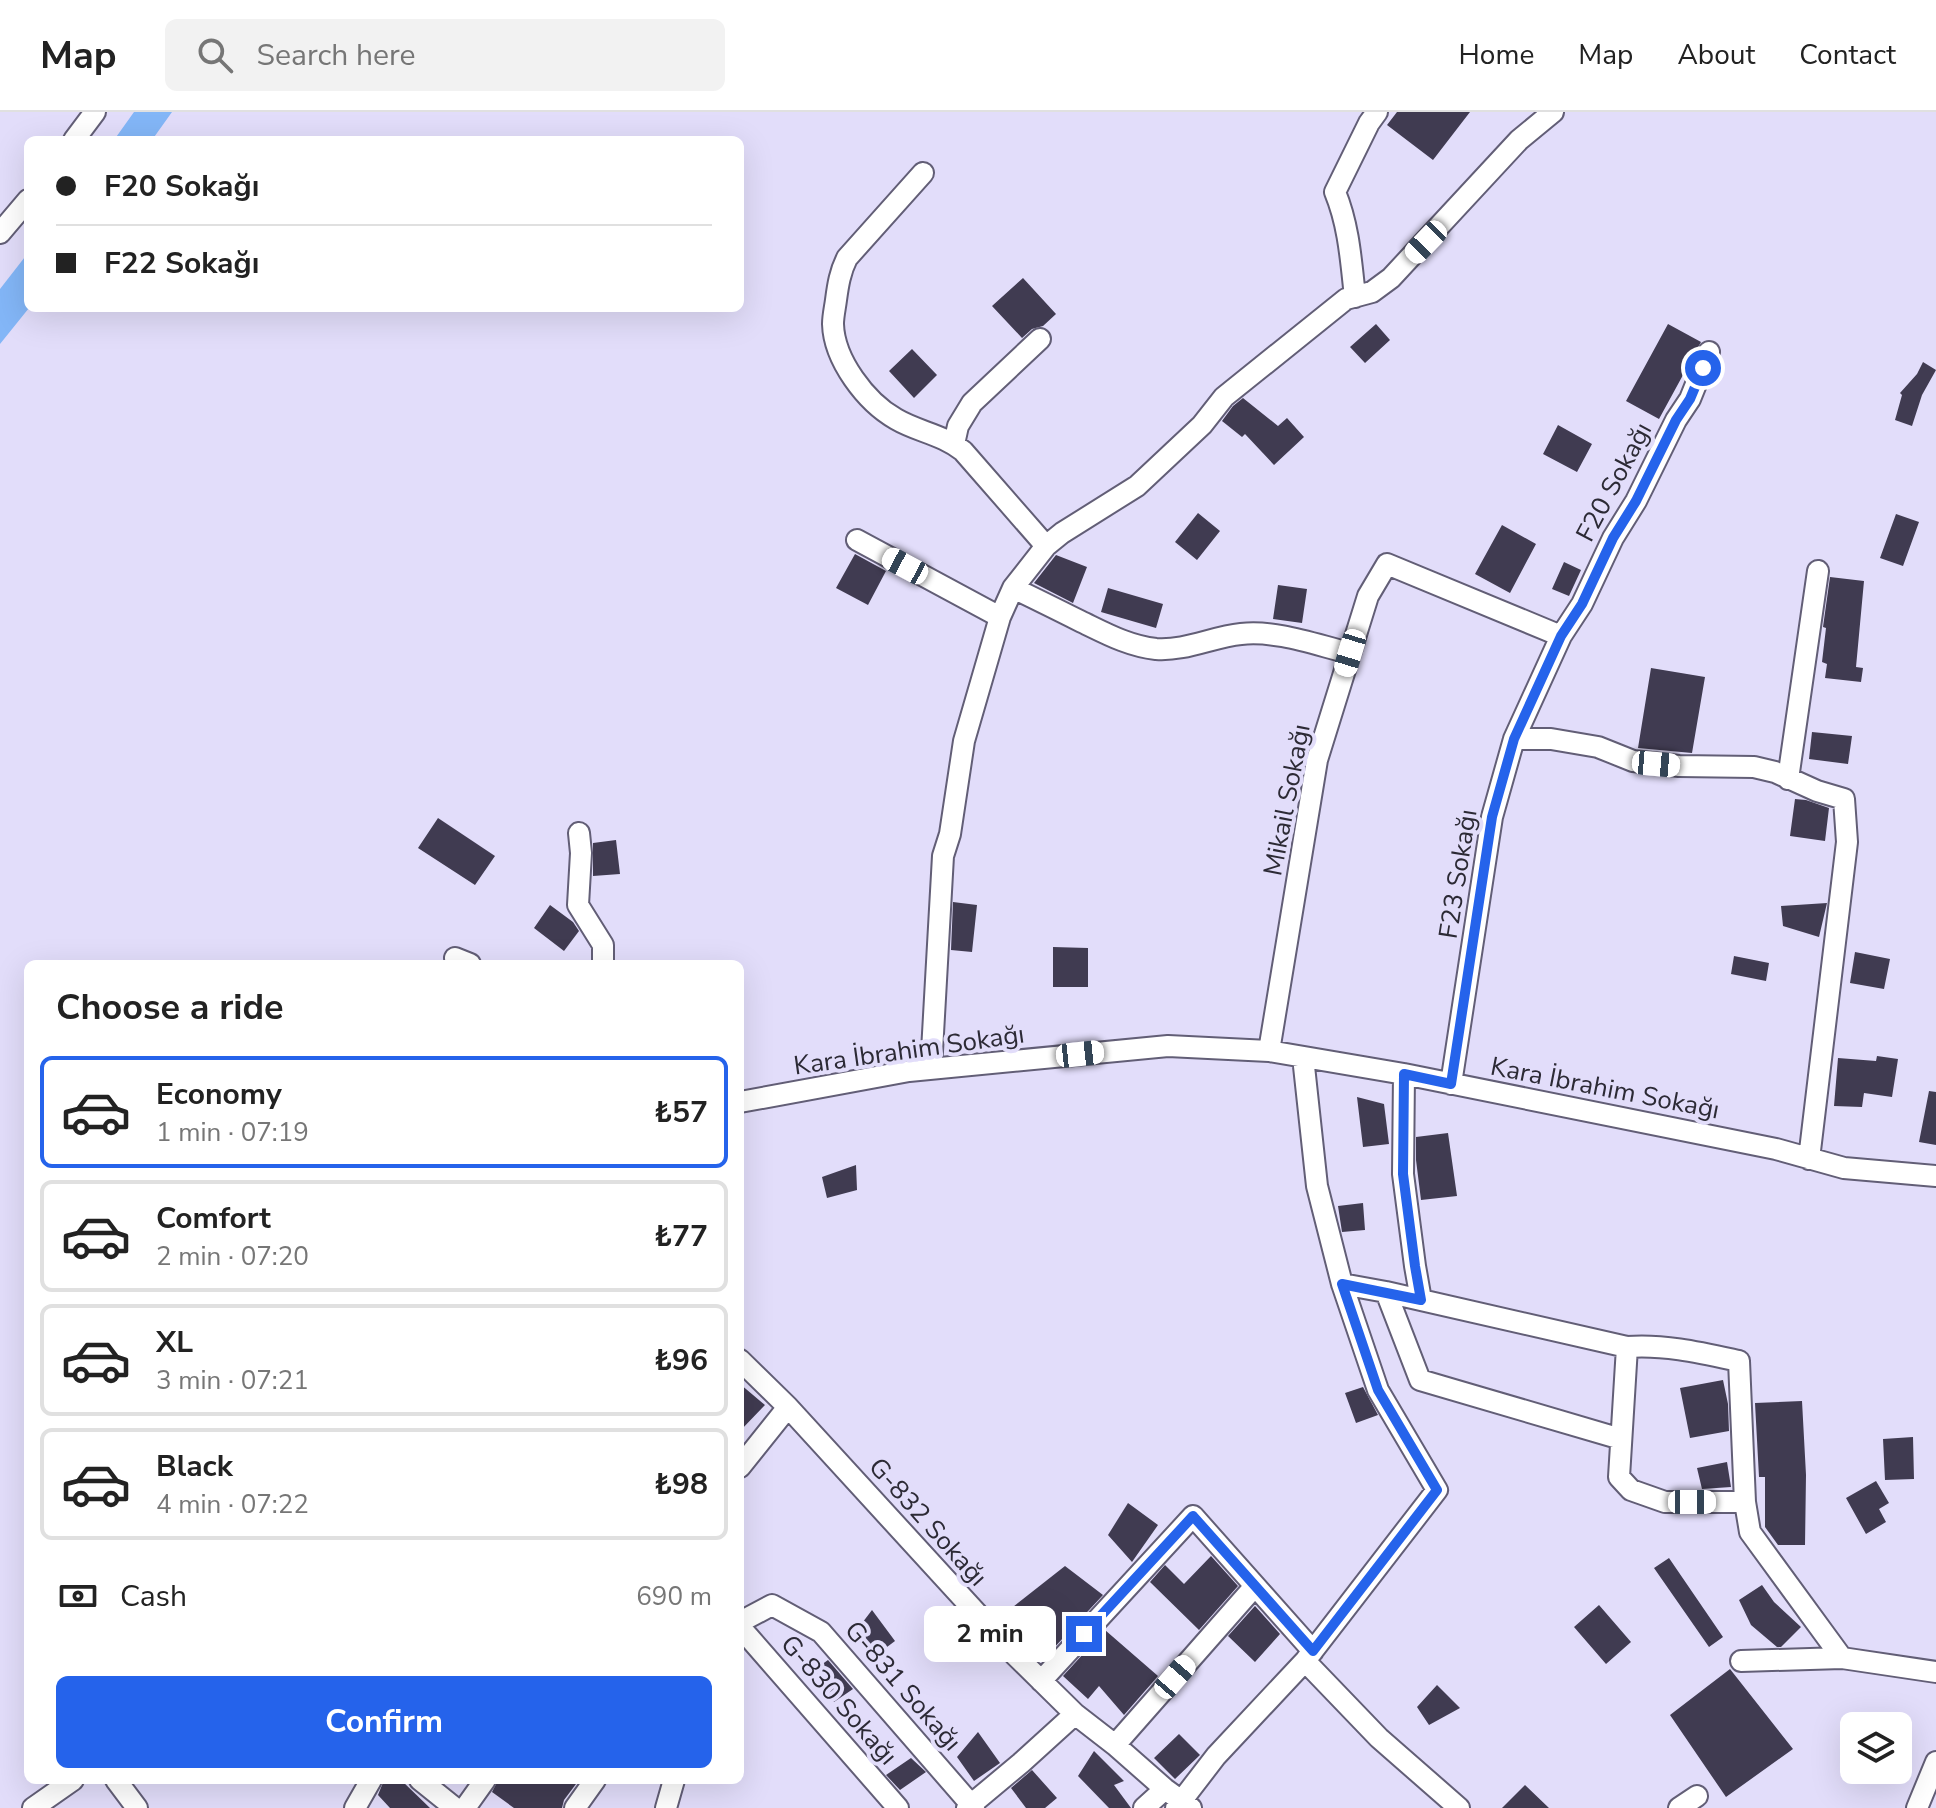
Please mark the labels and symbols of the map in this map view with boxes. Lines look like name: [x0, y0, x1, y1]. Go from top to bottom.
car: [1401, 216, 1451, 268]
route start: [1685, 350, 1721, 386]
street label: F20 Sokağı: [1568, 416, 1660, 548]
car: [878, 544, 932, 588]
car: [1332, 627, 1368, 679]
street label: Mikail Sokağı: [1255, 721, 1319, 879]
car: [1631, 750, 1681, 778]
street label: F23 Sokağı: [1431, 807, 1485, 941]
street label: Kara İbrahim Sokağı: [791, 1016, 1027, 1084]
car: [1055, 1040, 1105, 1068]
street label: Kara İbrahim Sokağı: [1488, 1049, 1722, 1127]
street label: G-832 Sokağı: [861, 1450, 995, 1594]
car: [1668, 1490, 1716, 1514]
callout: 2 min: [924, 1606, 1056, 1662]
street label: G-831 Sokağı: [837, 1613, 969, 1759]
route end: [1066, 1616, 1102, 1652]
street label: G-830 Sokağı: [773, 1627, 905, 1773]
car: [1150, 1651, 1200, 1703]

